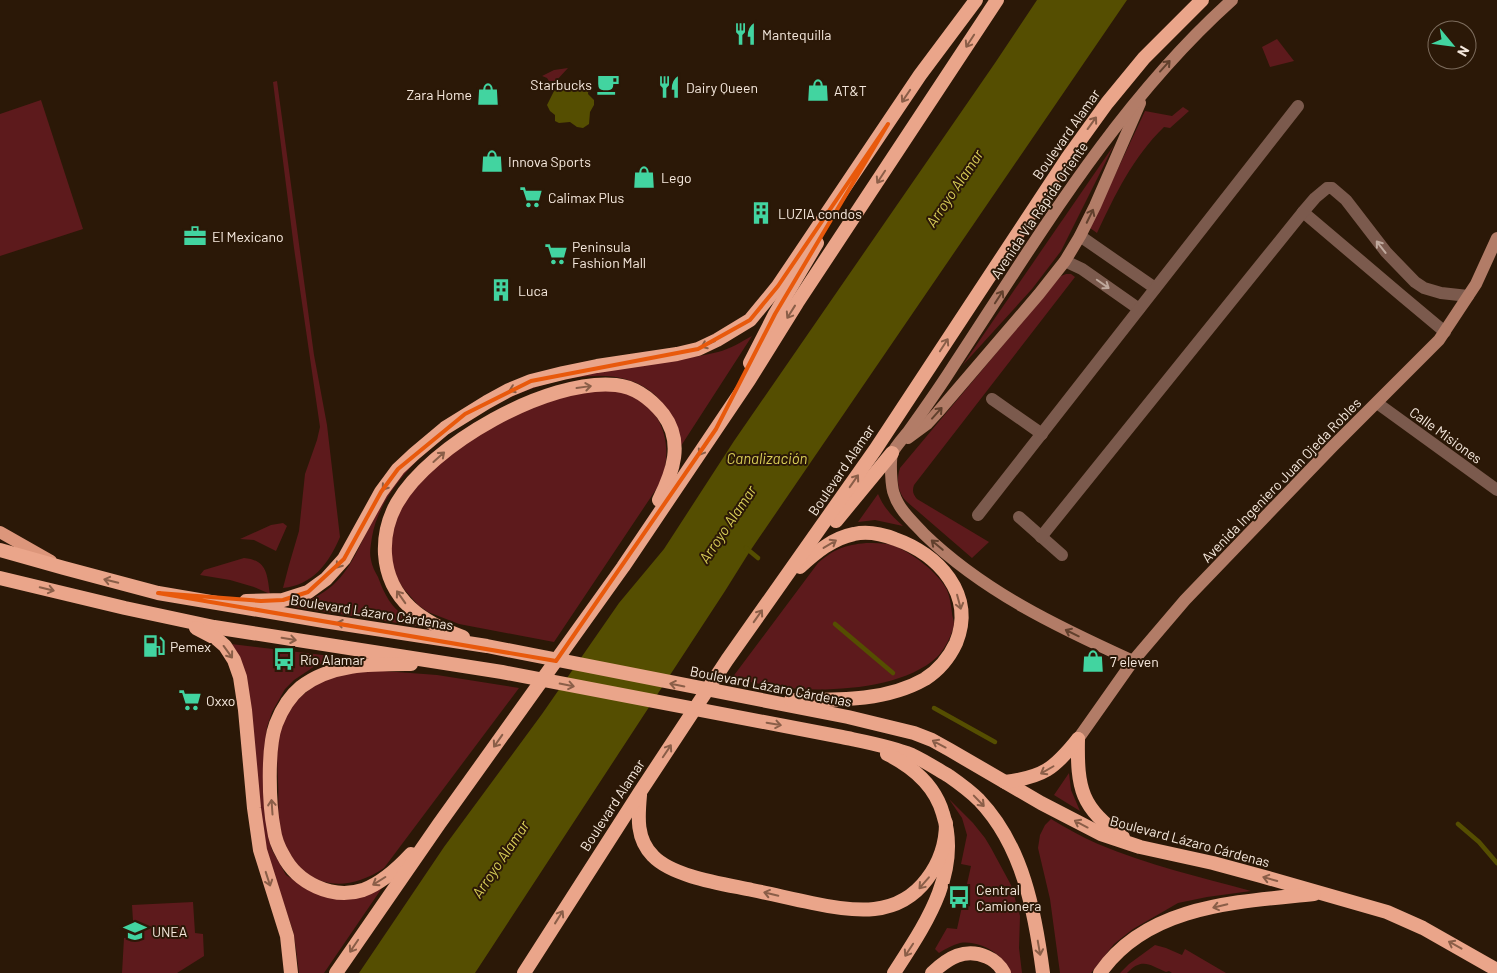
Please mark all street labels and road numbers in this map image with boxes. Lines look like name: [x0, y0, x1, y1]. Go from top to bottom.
street label: Boulevard Alamar: [1029, 86, 1103, 182]
street label: Avenida Vía Rápida Oriente: [987, 138, 1091, 282]
street label: Avenida Ingeniero Juan Ojeda Robles: [1198, 394, 1364, 566]
street label: Calle Misiones: [1407, 403, 1486, 467]
street label: Boulevard Alamar: [804, 421, 878, 519]
street label: Boulevard Lázaro Cárdenas: [289, 591, 455, 633]
street label: Boulevard Lázaro Cárdenas: [689, 662, 854, 710]
street label: Boulevard Alamar: [576, 756, 648, 854]
street label: Boulevard Lázaro Cárdenas: [1108, 811, 1272, 871]

